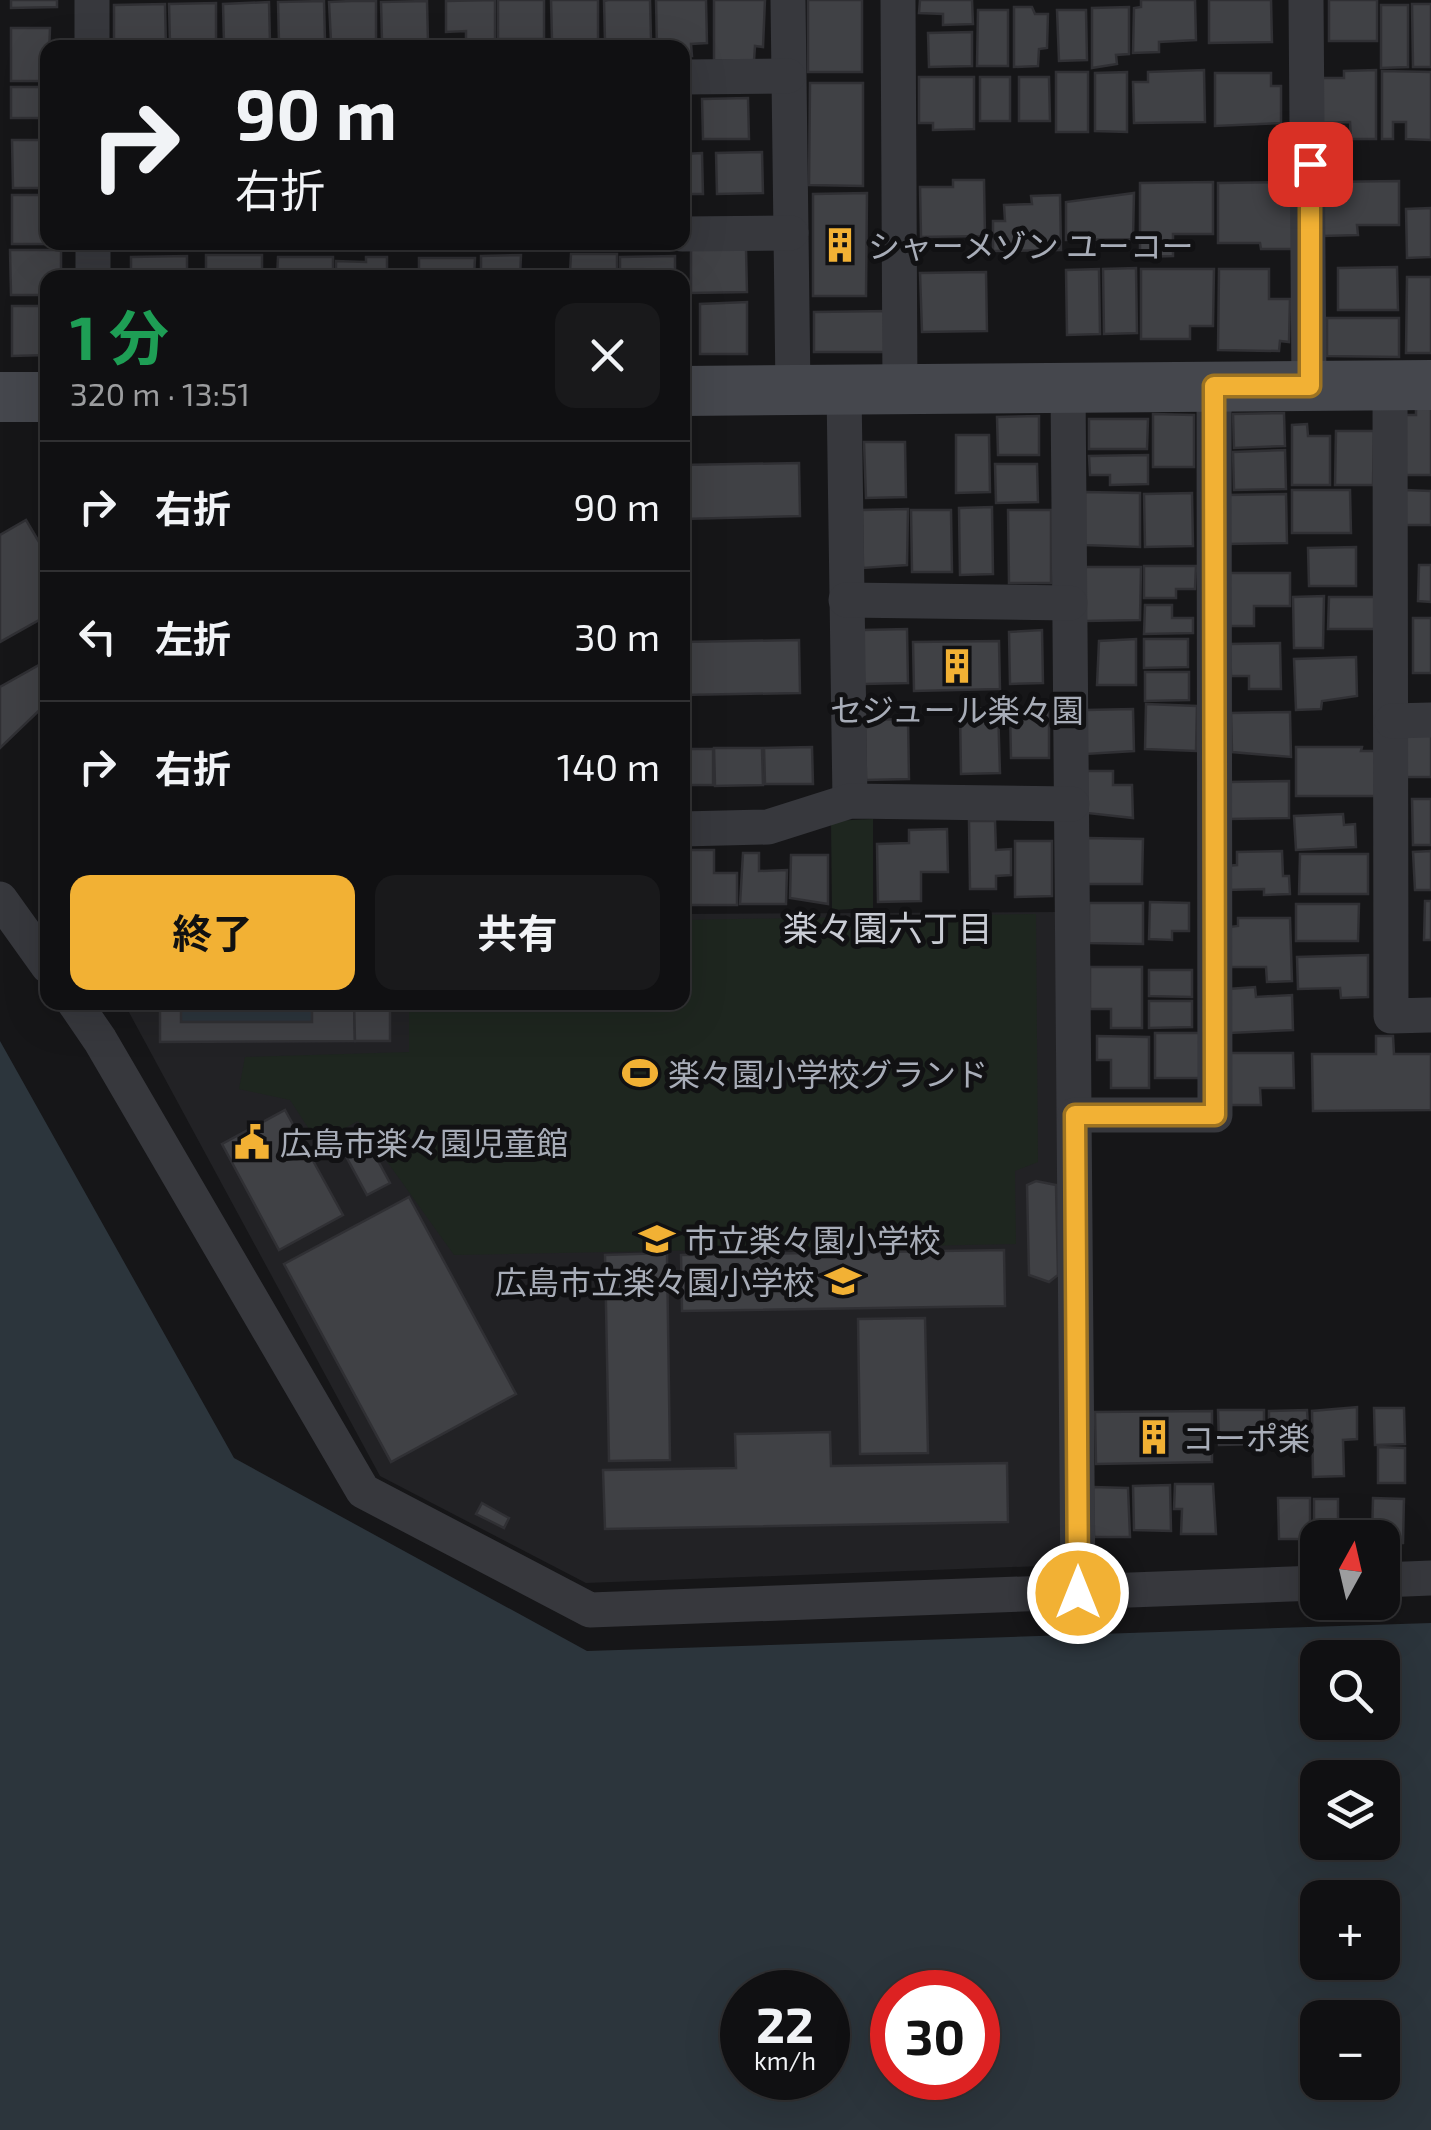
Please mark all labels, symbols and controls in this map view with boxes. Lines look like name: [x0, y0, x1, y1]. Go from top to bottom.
text: 90 m: [235, 70, 397, 154]
icon: right: [70, 80, 200, 210]
pin: [1268, 122, 1353, 207]
icon: arrive: [1283, 137, 1338, 192]
text: 右折: [235, 162, 325, 216]
building icon: シャーメゾン ユーコー: [821, 226, 859, 264]
place label: シャーメゾン ユーコー: [868, 226, 1194, 264]
text: 1 分: [70, 300, 169, 372]
button: close: [555, 303, 660, 408]
text: 320 m · 13:51: [70, 374, 250, 412]
icon: right: [70, 479, 125, 534]
text: 90 m: [574, 483, 660, 529]
text: 右折: [155, 485, 231, 531]
icon: left: [70, 609, 125, 664]
text: 30 m: [574, 613, 660, 659]
text: 左折: [155, 615, 231, 661]
building icon: セジュール楽々園: [938, 647, 976, 685]
place label: セジュール楽々園: [830, 690, 1084, 728]
icon: right: [70, 739, 125, 794]
text: 140 m: [557, 743, 660, 789]
text: 右折: [155, 745, 231, 791]
button: 終了: [70, 875, 355, 990]
button: 共有: [375, 875, 660, 990]
district label: 楽々園六丁目: [783, 906, 993, 948]
sports icon: 楽々園小学校グランド: [621, 1054, 659, 1092]
place label: 楽々園小学校グランド: [668, 1054, 988, 1092]
public building icon: 広島市楽々園児童館: [233, 1123, 271, 1161]
place label: 広島市楽々園児童館: [280, 1123, 568, 1161]
school or university icon: 市立楽々園小学校: [638, 1220, 676, 1258]
place label: 市立楽々園小学校: [685, 1220, 941, 1258]
place label: 広島市立楽々園小学校: [495, 1262, 815, 1300]
school or university icon: 広島市立楽々園小学校: [824, 1262, 862, 1300]
building icon: コーポ楽: [1135, 1418, 1173, 1456]
place label: コーポ楽: [1182, 1418, 1310, 1456]
north arrow: [1300, 1520, 1400, 1620]
map controls: [1300, 1520, 1400, 2100]
position arrow: [1026, 1541, 1130, 1645]
button: search: [1300, 1640, 1400, 1740]
button: layers: [1300, 1760, 1400, 1860]
button: +: [1300, 1880, 1400, 1980]
speed limit sign: 30: [870, 1970, 1000, 2100]
text: 22: [756, 1993, 814, 2053]
button: −: [1300, 2000, 1400, 2100]
text: km/h: [754, 2045, 816, 2075]

